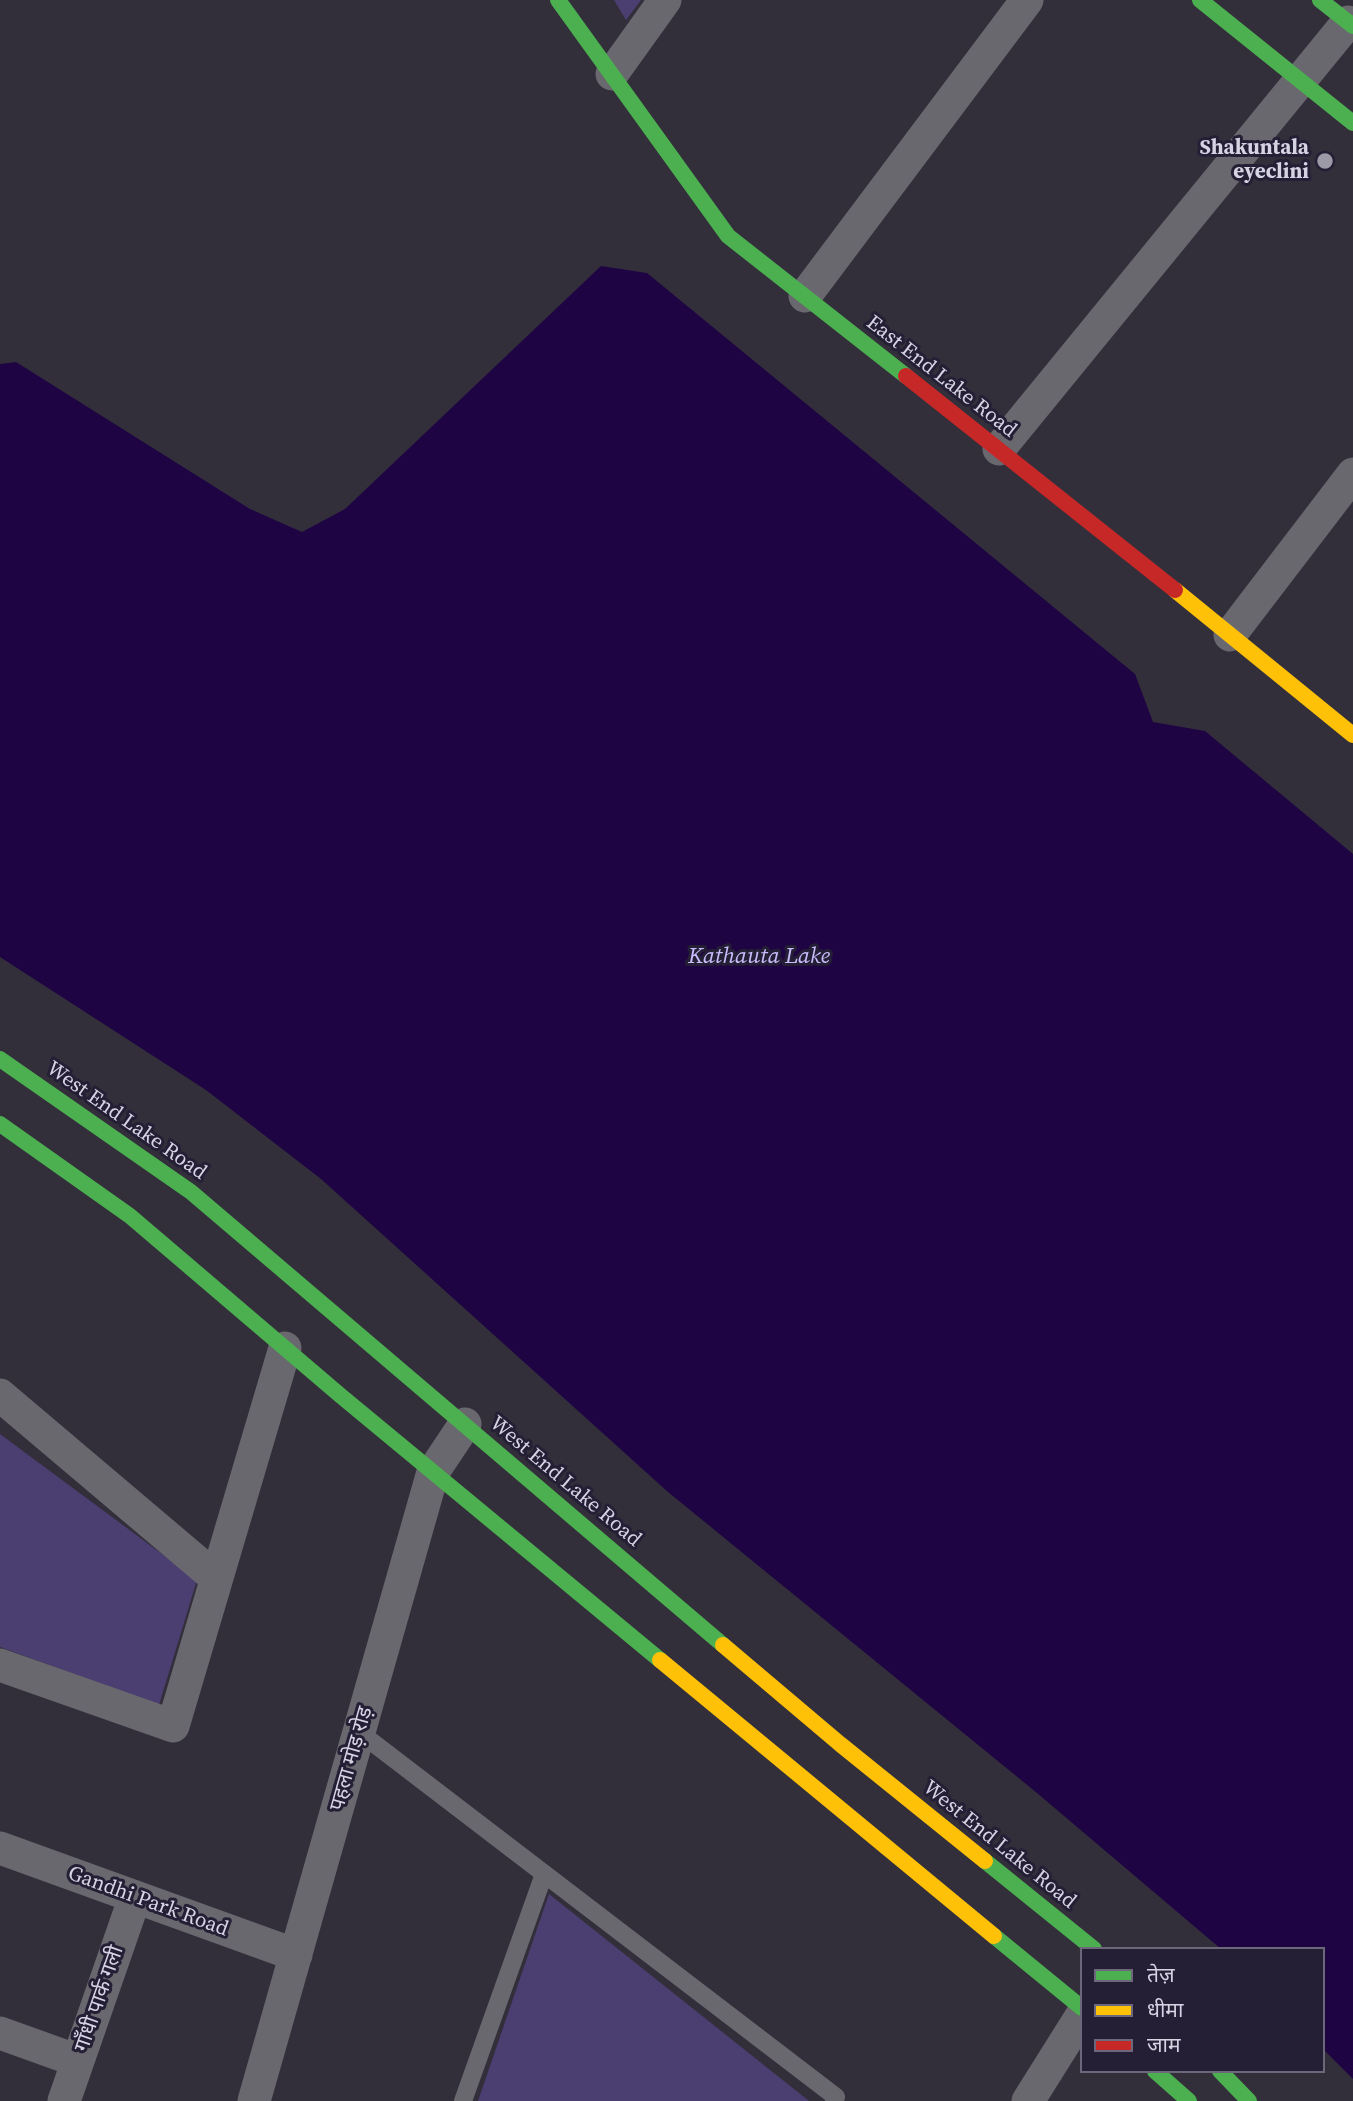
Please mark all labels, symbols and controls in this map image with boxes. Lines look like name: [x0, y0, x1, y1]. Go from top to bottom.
place label: Shakuntala eyeclini: [1200, 136, 1309, 186]
marker: Shakuntala eyeclini: [1315, 151, 1335, 171]
street label: East End Lake Road: [861, 310, 1021, 444]
water label: Kathauta Lake: [688, 943, 830, 971]
street label: West End Lake Road: [41, 1056, 211, 1186]
street label: West End Lake Road: [484, 1411, 646, 1553]
street label: पहला मोड़ रोड़: [325, 1704, 379, 1814]
street label: West End Lake Road: [917, 1775, 1081, 1915]
street label: Gandhi Park Road: [64, 1861, 232, 1943]
street label: गाँधी पार्क गली: [70, 1943, 130, 2055]
legend: [1080, 1947, 1325, 2073]
text: तेज़: [1147, 1960, 1175, 1989]
text: धीमा: [1147, 1995, 1183, 2024]
text: जाम: [1147, 2030, 1181, 2059]

